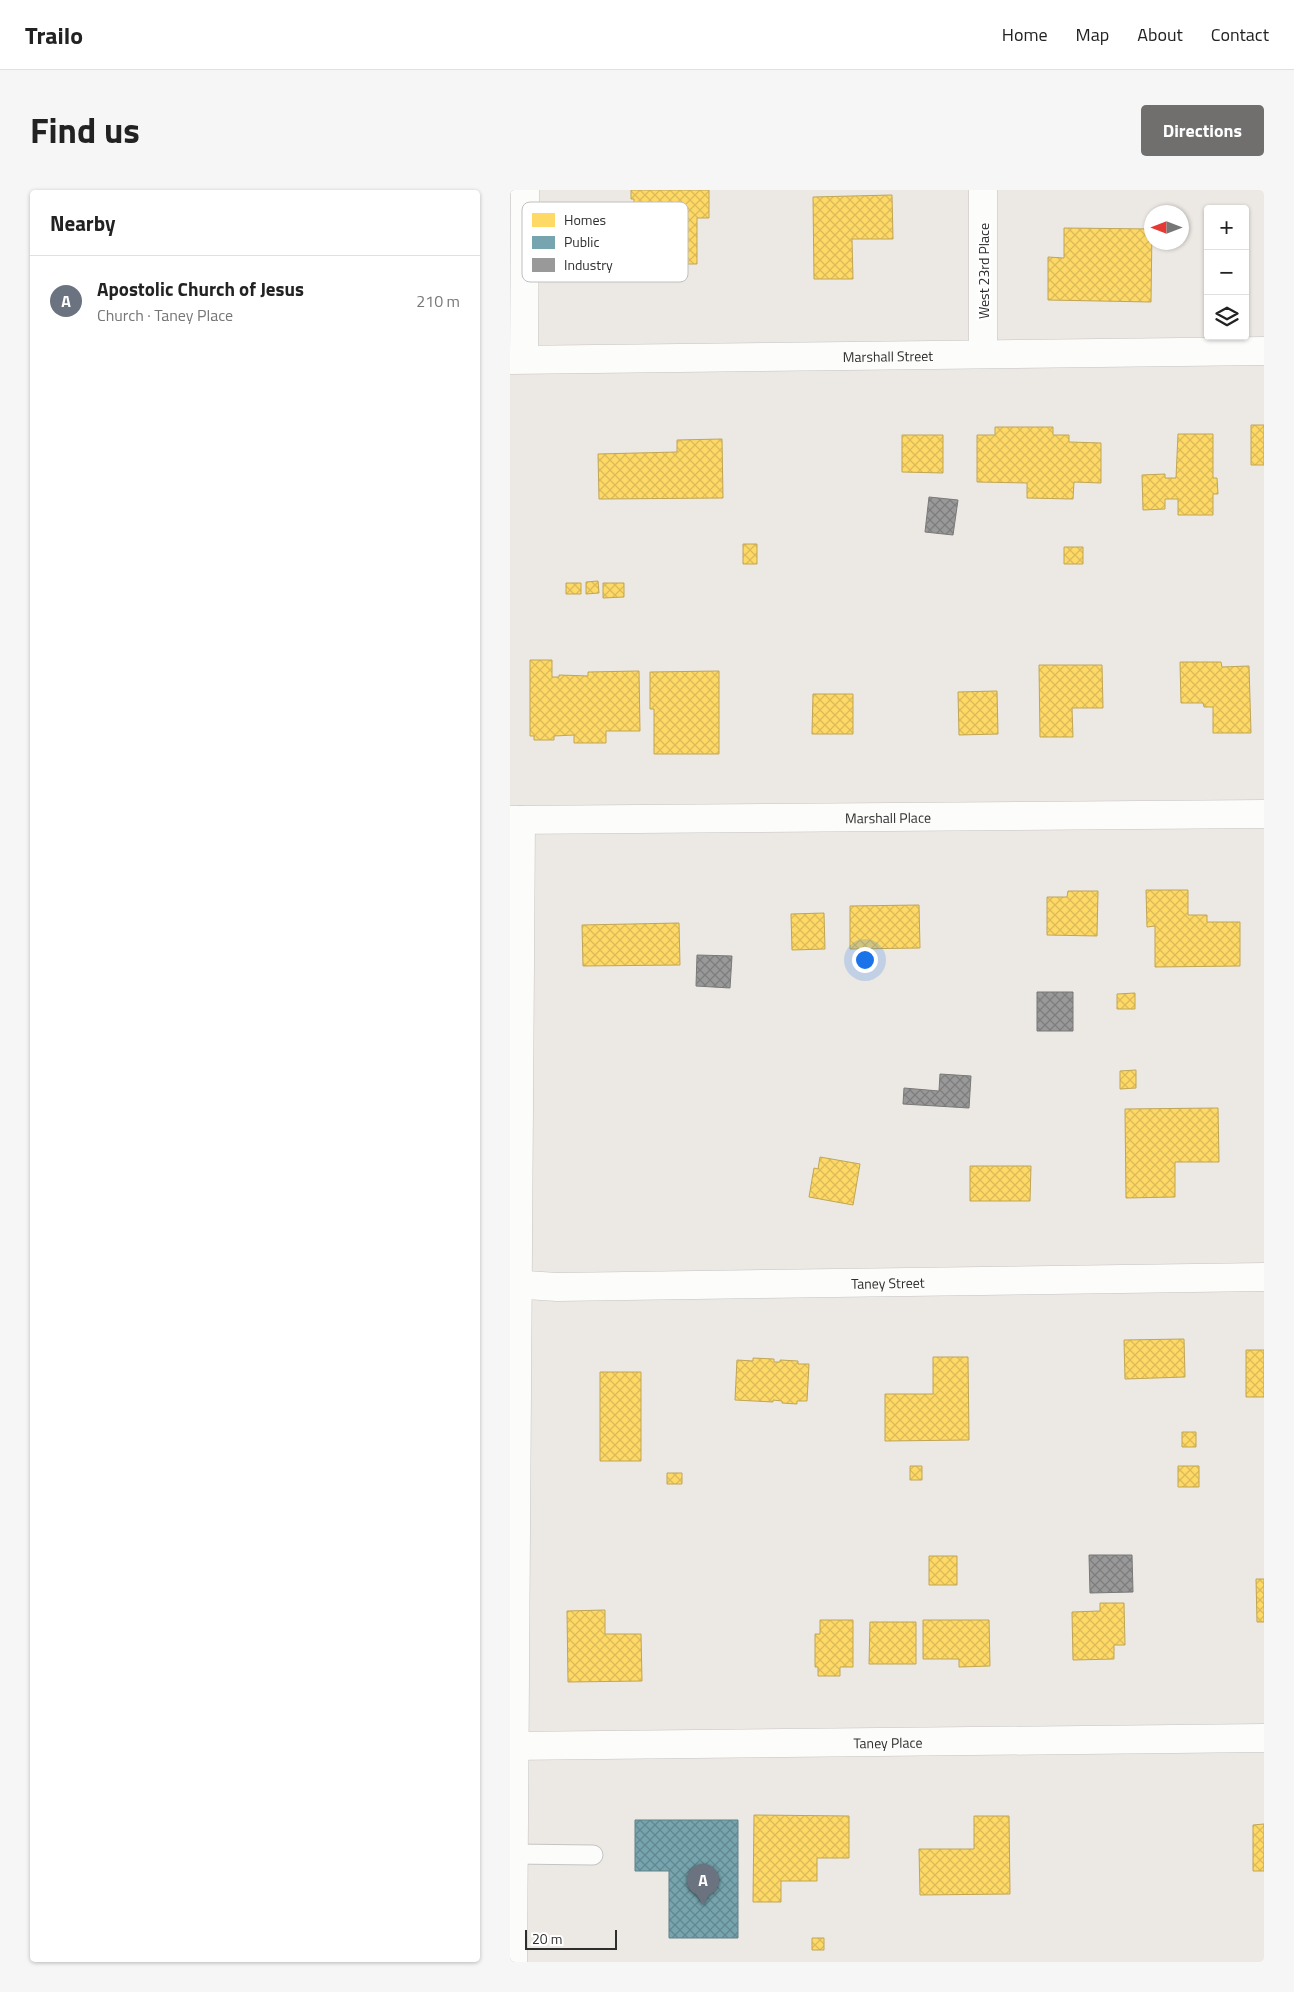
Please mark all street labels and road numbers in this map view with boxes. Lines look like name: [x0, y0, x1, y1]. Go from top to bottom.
street label: West 23rd Place: [973, 223, 994, 319]
street label: Marshall Street: [843, 344, 933, 367]
street label: Marshall Place: [845, 806, 931, 828]
street label: Taney Street: [851, 1271, 925, 1293]
street label: Taney Place: [853, 1731, 923, 1753]

